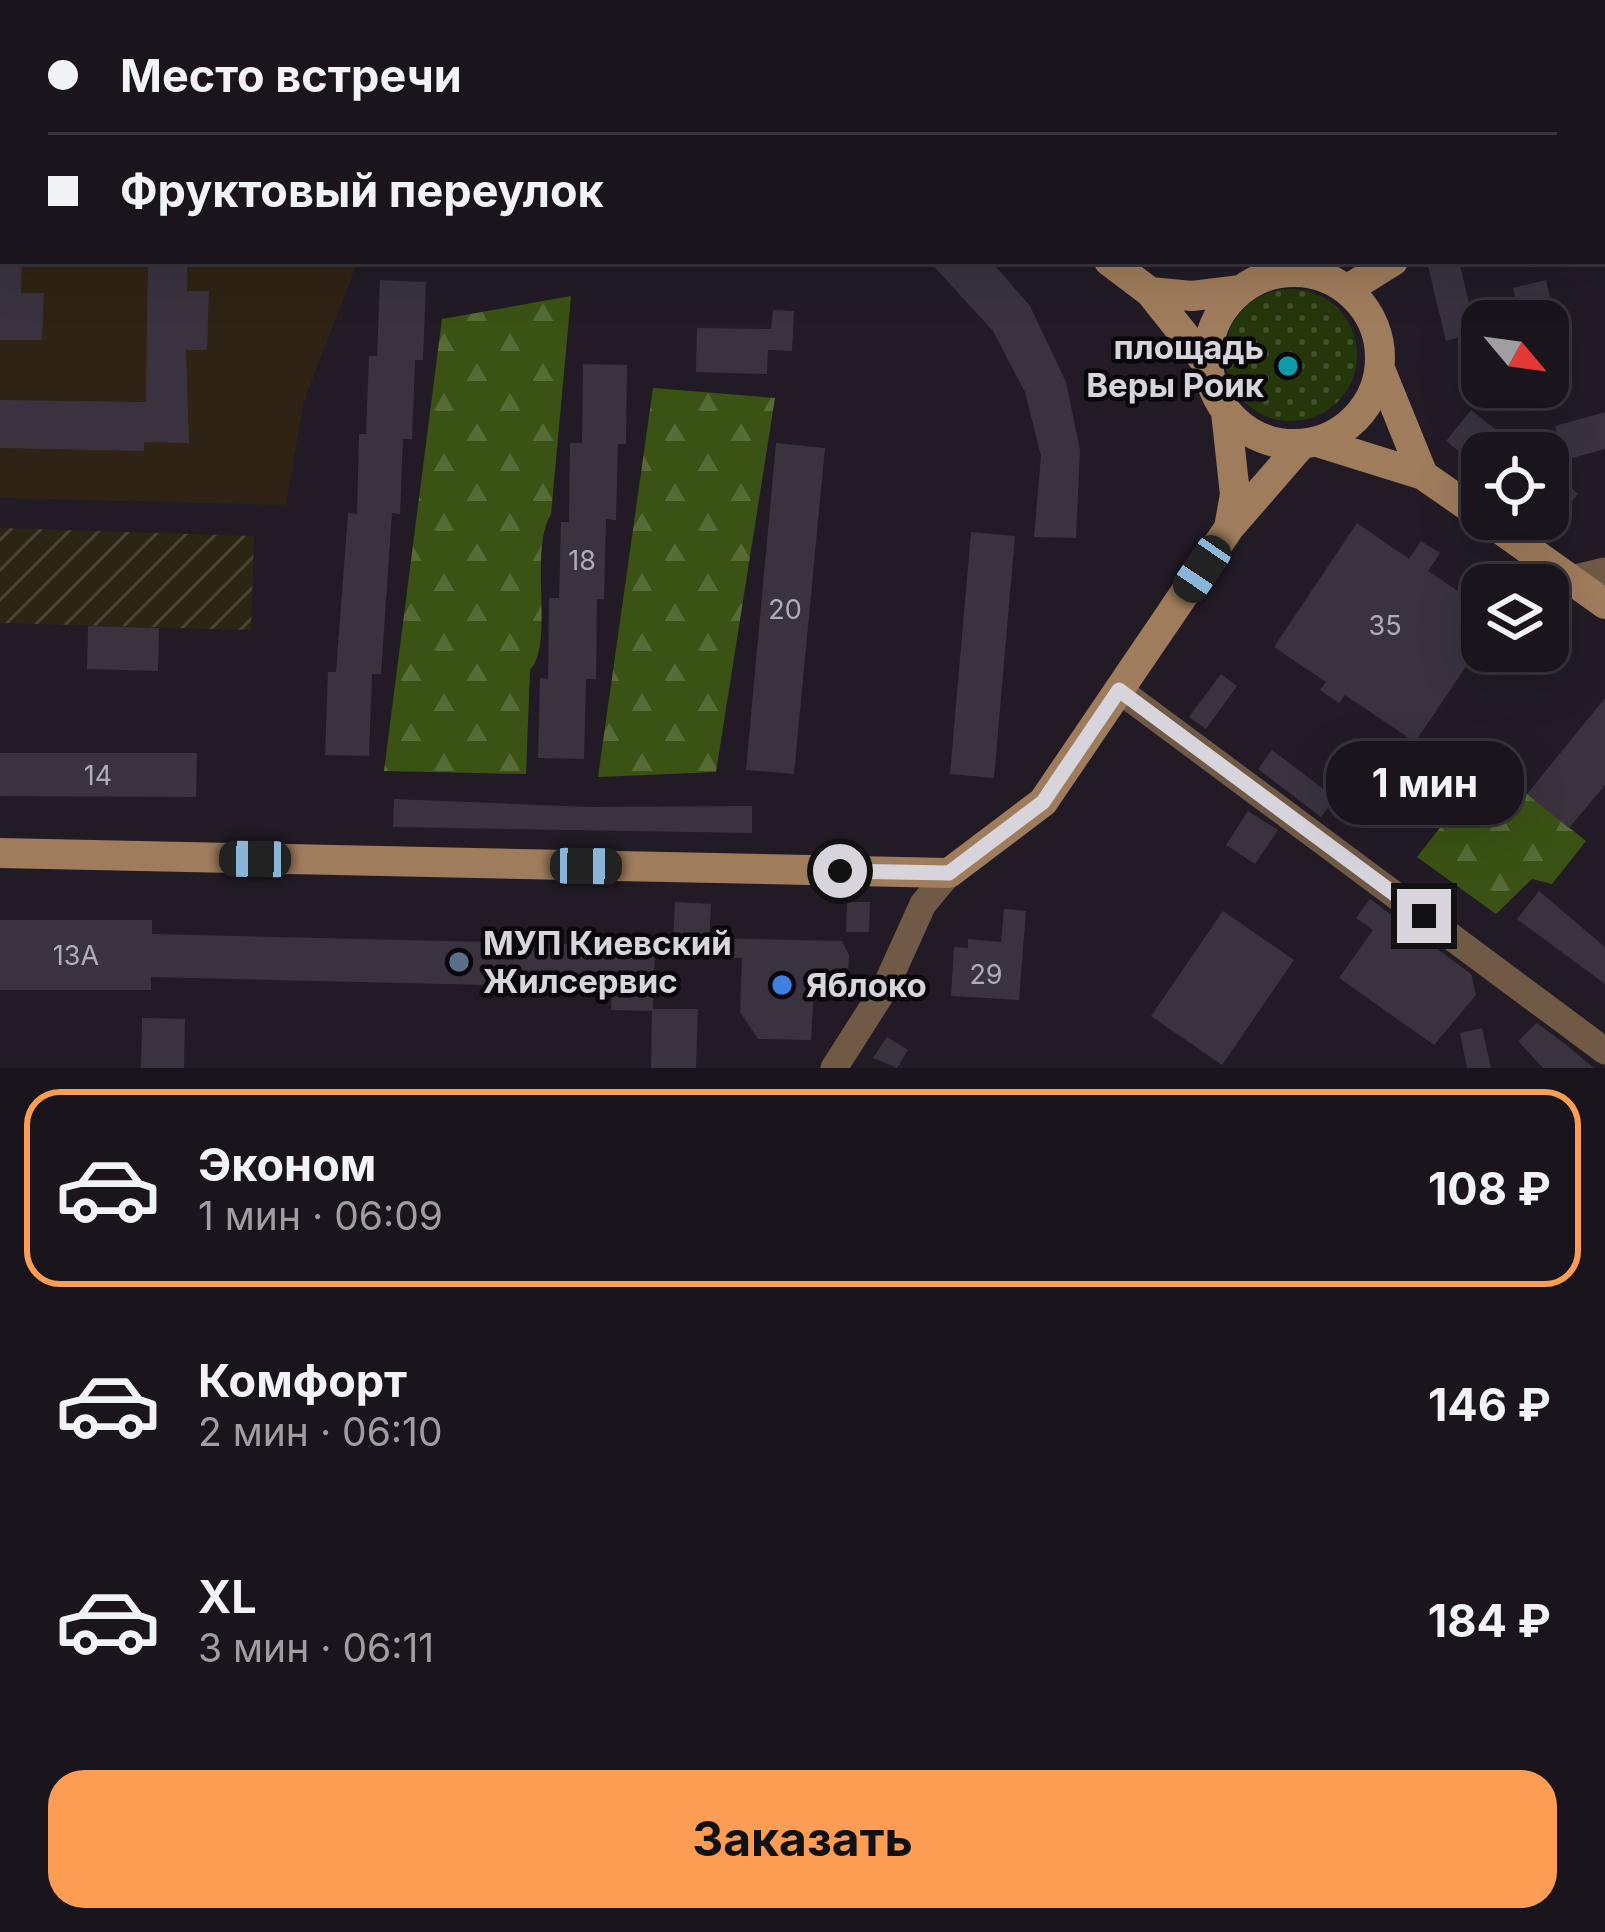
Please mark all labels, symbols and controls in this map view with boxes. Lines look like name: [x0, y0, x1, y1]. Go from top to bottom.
text: Место встречи: [120, 48, 462, 103]
text: Фруктовый переулок: [120, 163, 604, 218]
north arrow: [1461, 300, 1569, 408]
map controls: [1461, 300, 1569, 672]
place label: площадь Веры Роик: [1086, 327, 1265, 405]
marker: площадь Веры Роик: [1275, 353, 1301, 379]
button: locate: [1461, 432, 1569, 540]
car: [1167, 529, 1237, 609]
house number: 18: [568, 544, 596, 577]
button: layers: [1461, 564, 1569, 672]
house number: 20: [768, 593, 802, 626]
house number: 35: [1368, 609, 1402, 642]
callout: 1 мин: [1325, 742, 1523, 826]
house number: 14: [84, 759, 112, 792]
text: 1 мин: [1372, 759, 1478, 806]
car: [219, 840, 291, 878]
route start: [813, 844, 867, 898]
car: [550, 847, 622, 885]
route end: [1397, 889, 1451, 943]
place label: МУП Киевский Жилсервис: [483, 923, 732, 1001]
house number: 13А: [53, 939, 99, 972]
marker: МУП Киевский Жилсервис: [446, 949, 472, 975]
house number: 29: [969, 958, 1003, 991]
place label: Яблоко: [806, 965, 927, 1005]
marker: Яблоко: [769, 972, 795, 998]
icon: car: [54, 1134, 162, 1242]
text: Эконом: [198, 1137, 376, 1192]
text: 108 ₽: [1428, 1161, 1551, 1216]
text: 1 мин · 06:09: [198, 1192, 443, 1239]
icon: car: [54, 1350, 162, 1458]
text: Комфорт: [198, 1353, 407, 1408]
text: 146 ₽: [1428, 1377, 1551, 1432]
text: 2 мин · 06:10: [198, 1408, 443, 1455]
icon: car: [54, 1566, 162, 1674]
text: XL: [198, 1569, 257, 1624]
text: 184 ₽: [1428, 1593, 1551, 1648]
text: 3 мин · 06:11: [198, 1624, 434, 1671]
button: Заказать: [48, 1770, 1557, 1908]

